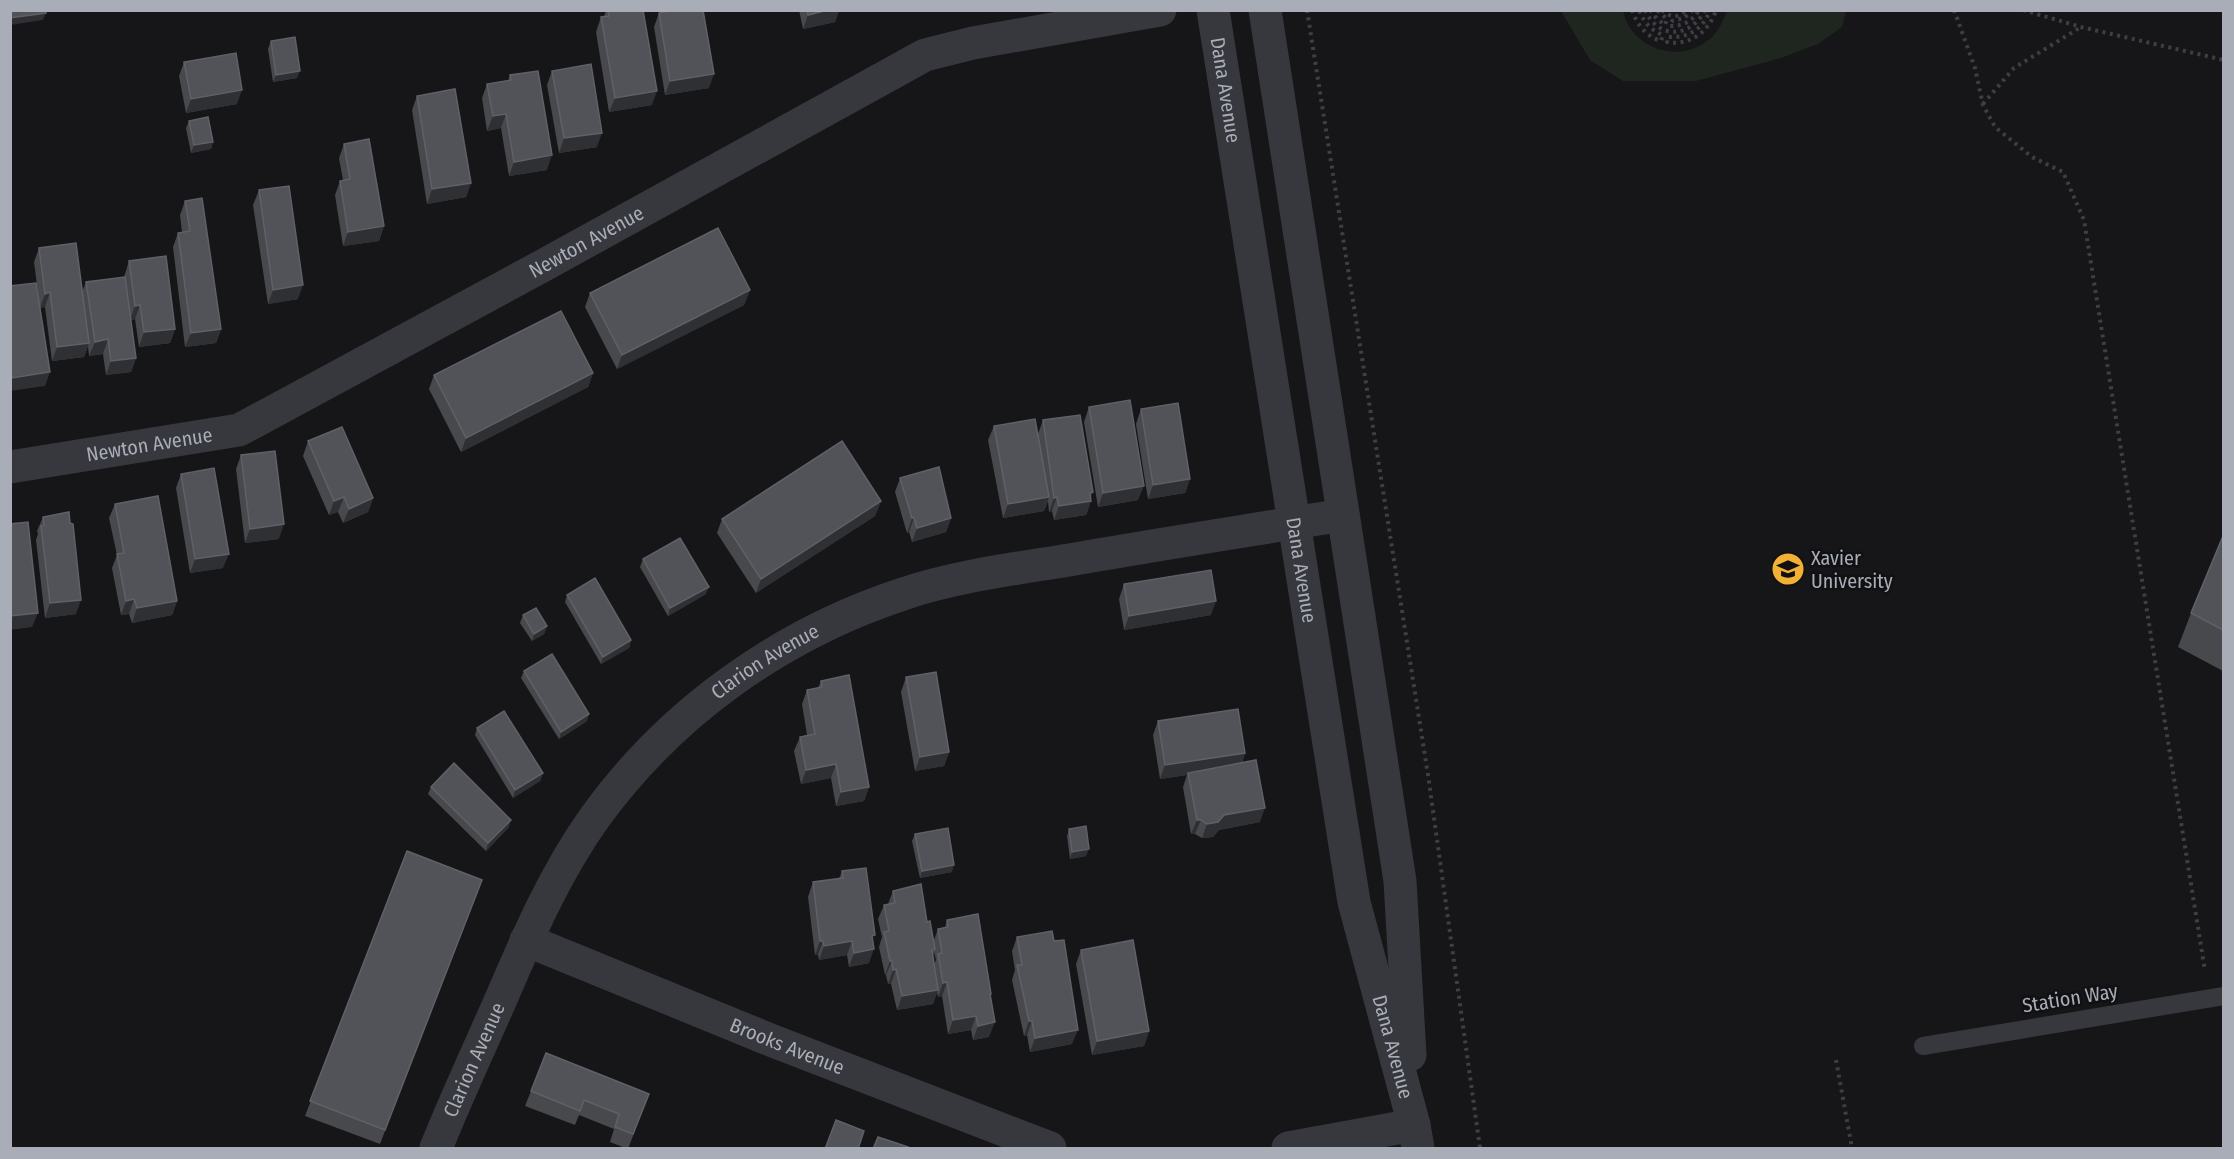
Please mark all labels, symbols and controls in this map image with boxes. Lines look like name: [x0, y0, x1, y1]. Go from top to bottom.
street label: Dana Avenue: [1205, 36, 1246, 144]
street label: Newton Avenue: [525, 200, 648, 283]
street label: Newton Avenue: [84, 423, 214, 467]
street label: Dana Avenue: [1281, 516, 1322, 624]
place label: Xavier University: [1811, 546, 1893, 593]
school or university icon: Xavier University: [1770, 551, 1806, 587]
street label: Clarion Avenue: [706, 619, 823, 704]
street label: Station Way: [2021, 979, 2119, 1017]
street label: Dana Avenue: [1368, 992, 1418, 1101]
street label: Clarion Avenue: [438, 999, 510, 1121]
street label: Brooks Avenue: [726, 1013, 848, 1079]

